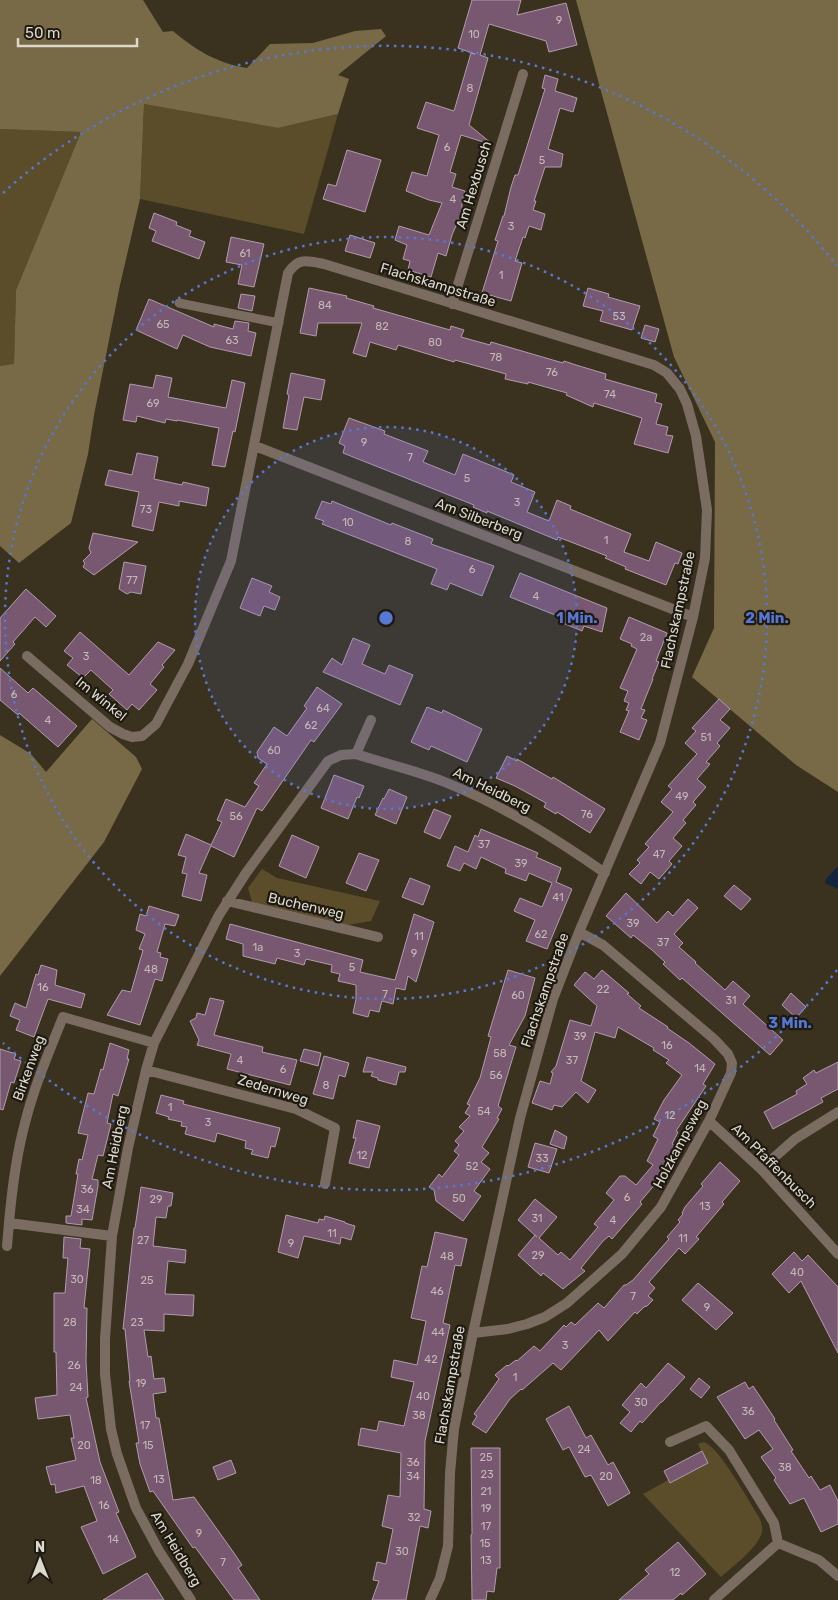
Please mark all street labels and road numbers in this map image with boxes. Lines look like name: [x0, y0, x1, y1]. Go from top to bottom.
street label: Am Hexbusch: [453, 139, 495, 231]
street label: Flachskampstraße: [378, 259, 498, 311]
street label: Am Silberberg: [433, 495, 525, 543]
street label: Flachskampstraße: [657, 549, 699, 670]
street label: Im Winkel: [72, 673, 130, 725]
street label: Am Heidberg: [450, 764, 534, 816]
street label: Buchenweg: [266, 889, 346, 923]
street label: Flachskampstraße: [517, 930, 573, 1049]
street label: Birkenweg: [9, 1033, 49, 1103]
street label: Zedernweg: [236, 1071, 310, 1109]
street label: Holzkampsweg: [649, 1097, 711, 1191]
street label: Am Heidberg: [99, 1104, 131, 1190]
street label: Am Pfaffenbusch: [728, 1120, 820, 1212]
street label: Flachskampstraße: [431, 1324, 469, 1446]
street label: Am Heidberg: [147, 1508, 205, 1590]

